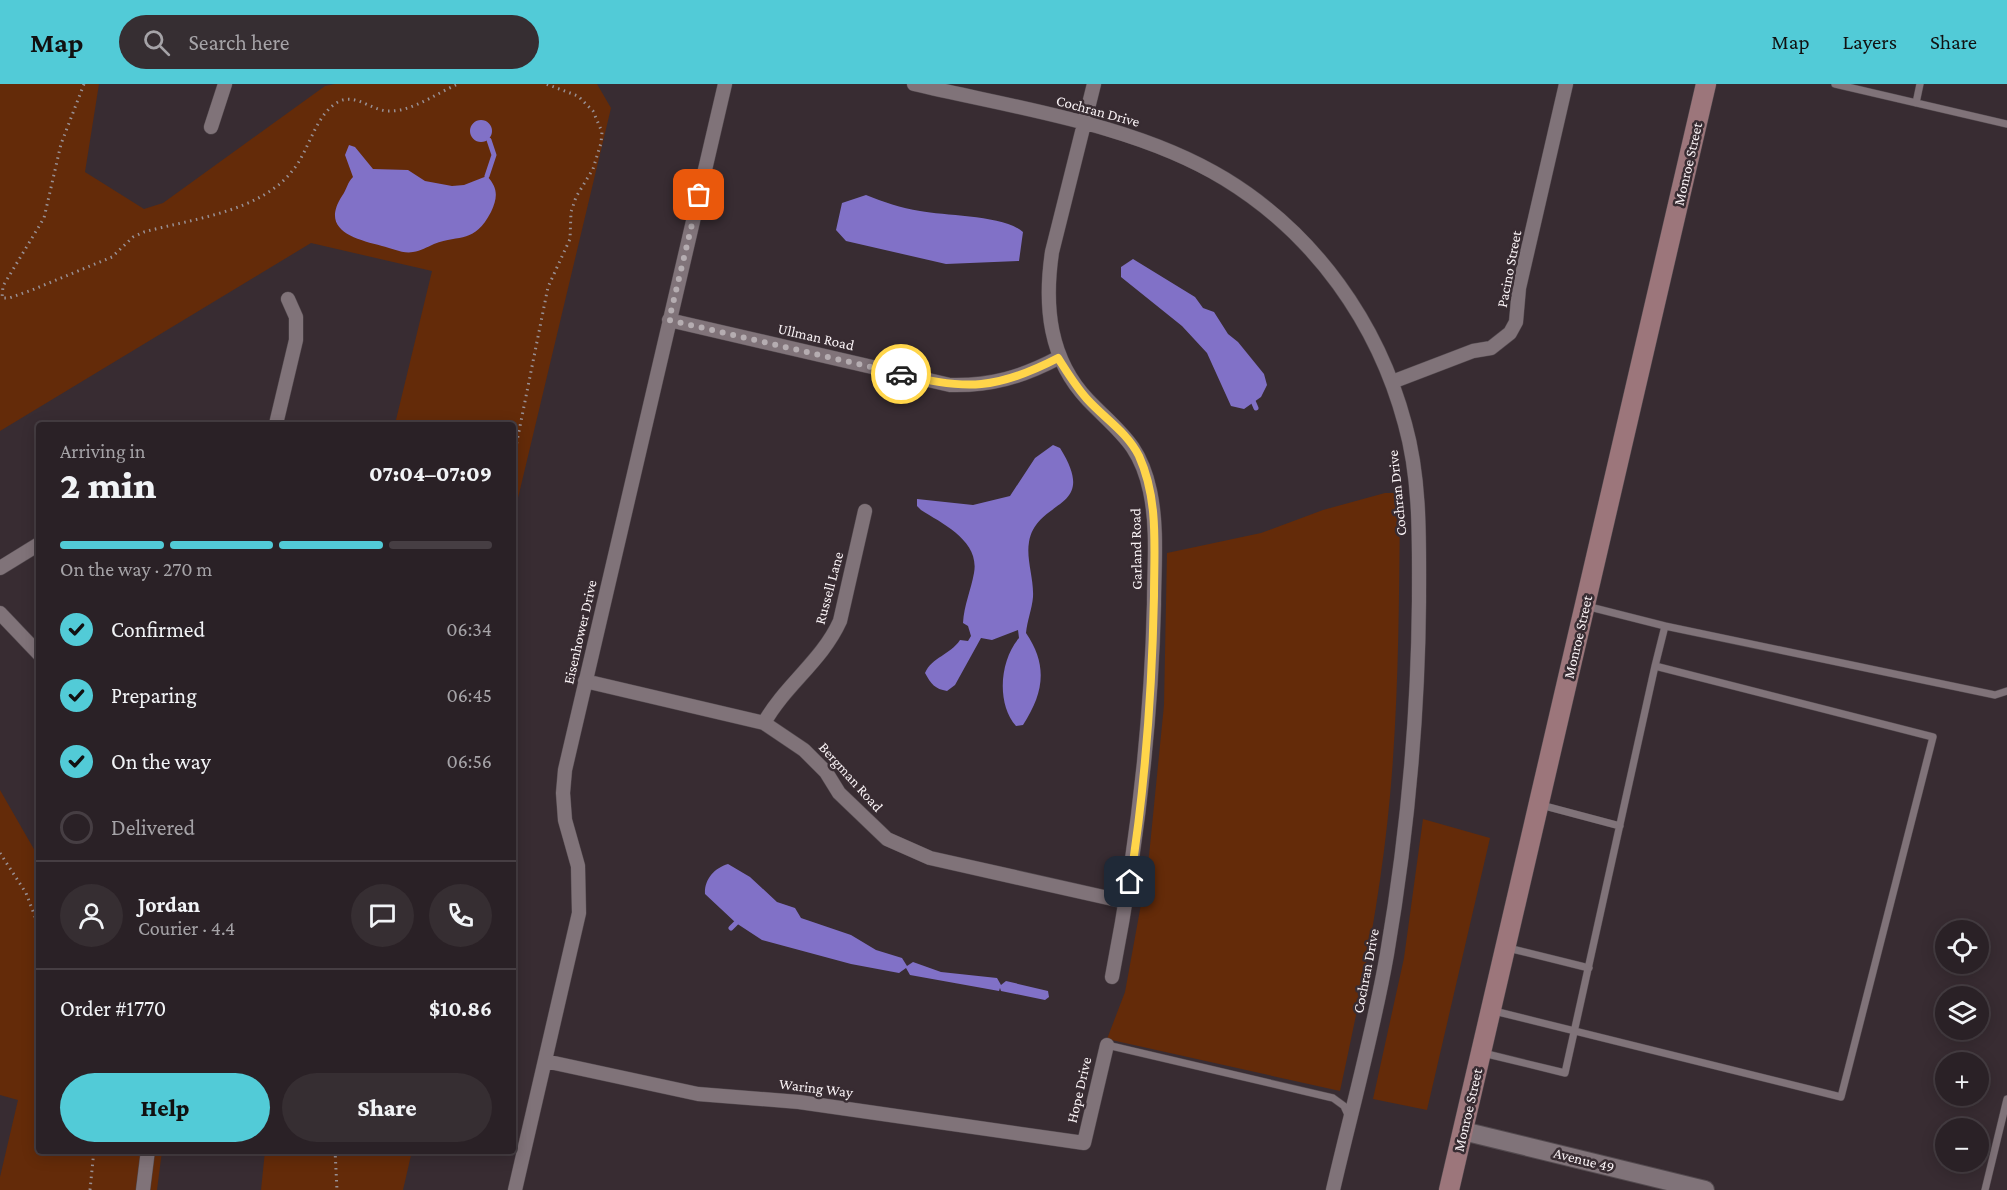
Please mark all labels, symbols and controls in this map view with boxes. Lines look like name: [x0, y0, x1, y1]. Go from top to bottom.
search box: [119, 15, 539, 69]
icon: search: [140, 26, 173, 59]
text: Map: [30, 27, 83, 58]
text: Search here: [188, 30, 289, 55]
text: Map: [1771, 30, 1810, 54]
text: Layers: [1843, 30, 1897, 54]
text: Share: [1930, 30, 1977, 54]
street label: Cochran Drive: [1054, 92, 1142, 130]
street label: Monroe Street: [1671, 120, 1706, 207]
pin: [673, 169, 724, 220]
icon: bag: [682, 178, 715, 211]
street label: Pacino Street: [1494, 228, 1524, 309]
street label: Ullman Road: [776, 320, 856, 354]
courier: [871, 344, 931, 404]
icon: car: [885, 358, 918, 391]
text: Arriving in: [60, 440, 145, 462]
street label: Cochran Drive: [1385, 449, 1409, 537]
text: 07:04–07:09: [369, 461, 492, 486]
text: 2 min: [60, 463, 156, 506]
street label: Garland Road: [1127, 508, 1145, 590]
street label: Russell Lane: [812, 550, 846, 626]
text: On the way · 270 m: [60, 558, 212, 580]
street label: Eisenhower Drive: [560, 578, 600, 686]
street label: Monroe Street: [1561, 593, 1596, 680]
icon: check: [60, 613, 93, 646]
text: Confirmed: [111, 617, 205, 642]
text: 06:34: [446, 618, 492, 640]
icon: check: [60, 679, 93, 712]
text: Preparing: [111, 683, 197, 708]
text: 06:45: [446, 684, 492, 706]
street label: Bergman Road: [815, 739, 886, 816]
icon: check: [60, 745, 93, 778]
text: On the way: [111, 749, 211, 774]
text: 06:56: [446, 750, 492, 772]
text: Delivered: [111, 815, 195, 840]
pin: [1104, 856, 1155, 907]
icon: home: [1113, 865, 1146, 898]
button: person: [60, 884, 123, 947]
button: chat: [351, 884, 414, 947]
button: phone: [429, 884, 492, 947]
text: Jordan: [138, 892, 200, 917]
text: Courier · 4.4: [138, 917, 235, 939]
map controls: [1935, 920, 1989, 1172]
button: locate: [1935, 920, 1989, 974]
street label: Cochran Drive: [1350, 927, 1382, 1015]
button: layers: [1935, 986, 1989, 1040]
text: Order #1770: [60, 996, 166, 1021]
text: $10.86: [429, 996, 492, 1021]
button: +: [1935, 1052, 1989, 1106]
street label: Hope Drive: [1064, 1055, 1095, 1125]
street label: Monroe Street: [1451, 1066, 1486, 1153]
button: Help: [60, 1073, 270, 1142]
button: Share: [282, 1073, 492, 1142]
street label: Waring Way: [778, 1076, 854, 1101]
button: −: [1935, 1118, 1989, 1172]
street label: Avenue 49: [1552, 1145, 1616, 1175]

